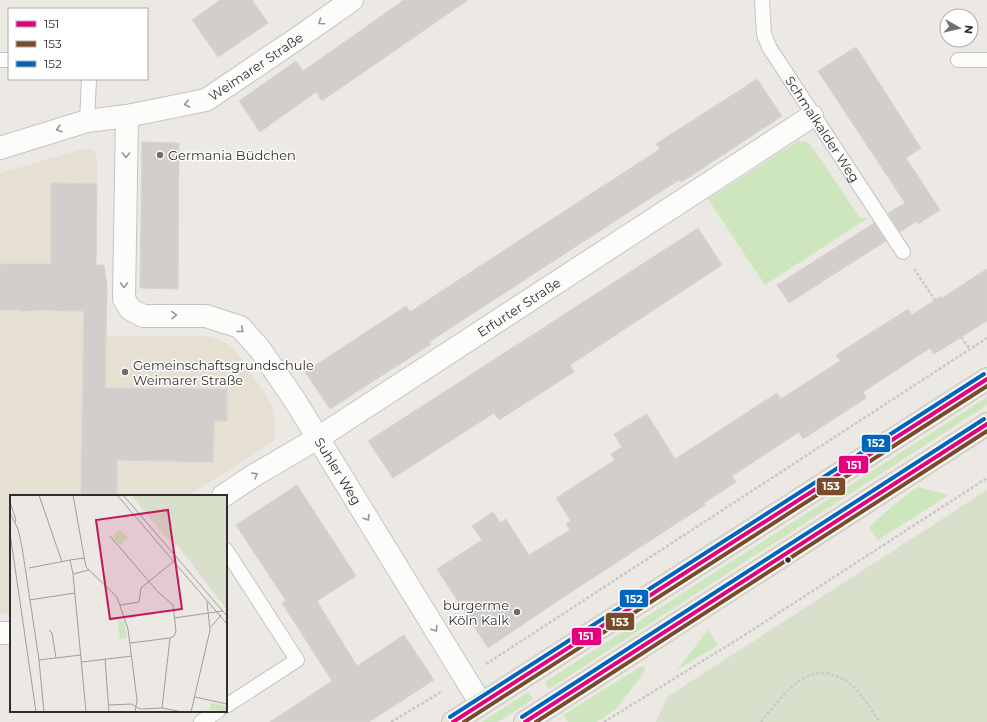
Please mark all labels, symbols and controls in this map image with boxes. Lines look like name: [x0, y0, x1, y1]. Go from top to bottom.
legend: [8, 8, 148, 80]
north arrow: [939, 8, 979, 48]
text: 151: [44, 16, 59, 31]
one-way arrow: [318, 18, 325, 25]
text: N: [961, 24, 976, 35]
street label: Weimarer Straße: [206, 29, 306, 104]
text: 153: [44, 36, 62, 51]
text: 152: [44, 56, 62, 71]
street label: Schmalkalder Weg: [782, 73, 863, 185]
one-way arrow: [183, 99, 190, 107]
one-way arrow: [56, 124, 63, 133]
place label: Germania Büdchen: [168, 147, 296, 163]
marker: Germania Büdchen: [155, 150, 165, 160]
one-way arrow: [122, 152, 130, 158]
street label: Erfurter Straße: [474, 274, 564, 340]
one-way arrow: [120, 282, 128, 288]
one-way arrow: [171, 311, 177, 320]
one-way arrow: [236, 325, 244, 332]
place label: Gemeinschaftsgrundschule Weimarer Straße: [133, 357, 314, 388]
marker: Gemeinschaftsgrundschule Weimarer Straße: [120, 367, 130, 377]
line badge: 152: [861, 434, 891, 453]
street label: Suhler Weg: [312, 435, 365, 508]
text: 152: [867, 436, 885, 450]
line badge: 151: [838, 455, 869, 474]
text: 151: [846, 458, 862, 472]
one-way arrow: [251, 472, 258, 479]
line badge: 153: [816, 477, 846, 496]
text: 153: [822, 479, 840, 493]
inset map: [10, 495, 227, 712]
one-way arrow: [362, 514, 369, 521]
unlabelled marker: [783, 555, 793, 565]
line badge: 152: [619, 589, 649, 608]
text: 152: [625, 592, 643, 606]
place label: burgerme Köln Kalk: [443, 597, 509, 628]
marker: burgerme Köln Kalk: [512, 607, 522, 617]
line badge: 153: [605, 612, 635, 631]
text: 153: [611, 615, 629, 629]
one-way arrow: [430, 624, 437, 631]
line badge: 151: [571, 627, 602, 646]
text: 151: [578, 629, 594, 643]

